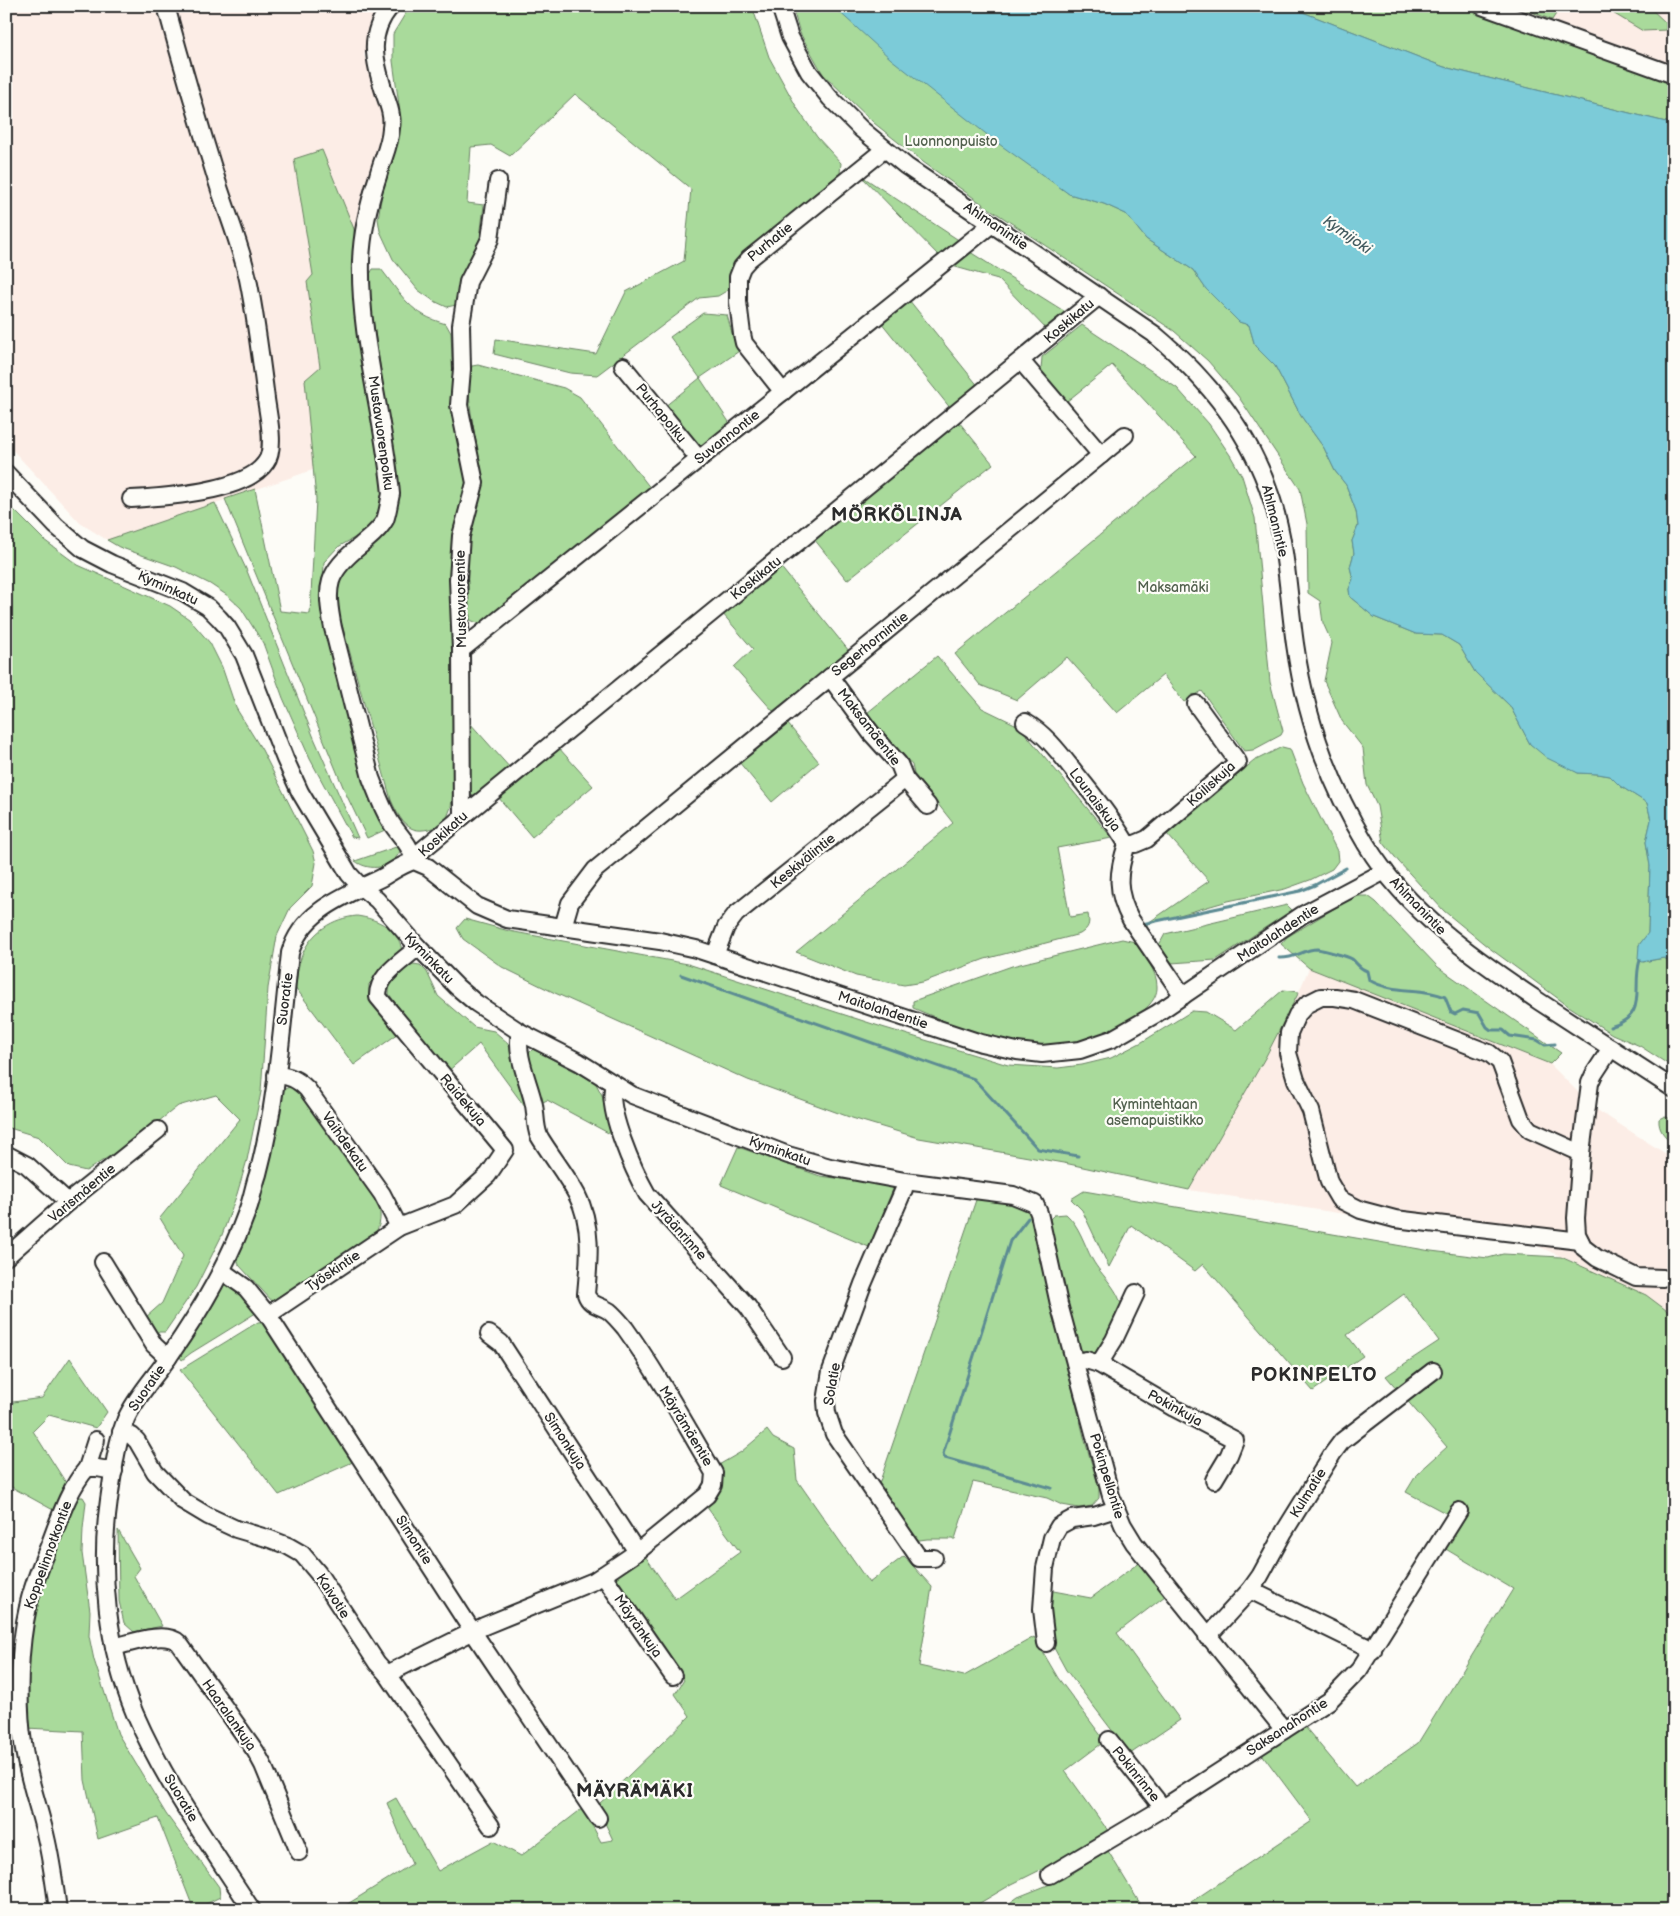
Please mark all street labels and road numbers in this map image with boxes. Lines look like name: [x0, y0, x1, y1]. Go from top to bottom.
street label: Ahlmanintie: [961, 198, 1031, 254]
street label: Purhatie: [744, 219, 796, 265]
street label: Koskikatu: [1040, 295, 1098, 347]
street label: Mustavuorenpolku: [365, 374, 397, 492]
street label: Purhapolku: [632, 380, 690, 446]
street label: Suvannontie: [691, 406, 763, 468]
street label: Ahlmanintie: [1258, 483, 1292, 559]
street label: Mustavuorentie: [452, 550, 470, 648]
street label: Koskikatu: [727, 552, 785, 604]
street label: Kyminkatu: [135, 567, 201, 609]
street label: Segerhornintie: [828, 608, 912, 680]
street label: Maksamäentie: [834, 685, 904, 769]
street label: Koiliskuja: [1183, 758, 1239, 810]
street label: Lounaiskuja: [1066, 765, 1124, 835]
street label: Koskikatu: [415, 807, 471, 861]
street label: Keskivälintie: [767, 830, 839, 892]
street label: Ahlmanintie: [1386, 874, 1450, 938]
street label: Maitolahdentie: [1234, 900, 1322, 966]
street label: Kyminkatu: [401, 929, 457, 987]
street label: Suoratie: [273, 972, 297, 1026]
street label: Maitolahdentie: [836, 987, 930, 1033]
street label: Raidekuja: [436, 1070, 490, 1130]
street label: Vaihdekatu: [318, 1109, 372, 1175]
street label: Kyminkatu: [747, 1132, 813, 1170]
street label: Varismäentie: [45, 1160, 119, 1226]
street label: Jyräänrinne: [648, 1197, 710, 1263]
street label: Työskintie: [303, 1247, 363, 1295]
street label: Solatie: [820, 1361, 844, 1407]
street label: Suoratie: [125, 1362, 169, 1414]
street label: Mäyrämäentie: [655, 1383, 717, 1469]
street label: Pokinkuja: [1145, 1386, 1205, 1430]
street label: Simonkuja: [540, 1409, 590, 1473]
street label: Pokinpellontie: [1086, 1431, 1128, 1521]
street label: Kulmatie: [1286, 1465, 1330, 1521]
street label: Koppelinnotkontie: [21, 1499, 75, 1611]
street label: Simontie: [392, 1512, 436, 1568]
street label: Kaivotie: [312, 1570, 354, 1622]
street label: Mäyränkuja: [610, 1591, 666, 1661]
street label: Haaralankuja: [198, 1676, 260, 1754]
street label: Saksanahontie: [1243, 1694, 1331, 1760]
street label: Pokinrinne: [1108, 1743, 1164, 1805]
street label: Suoratie: [160, 1771, 202, 1825]

